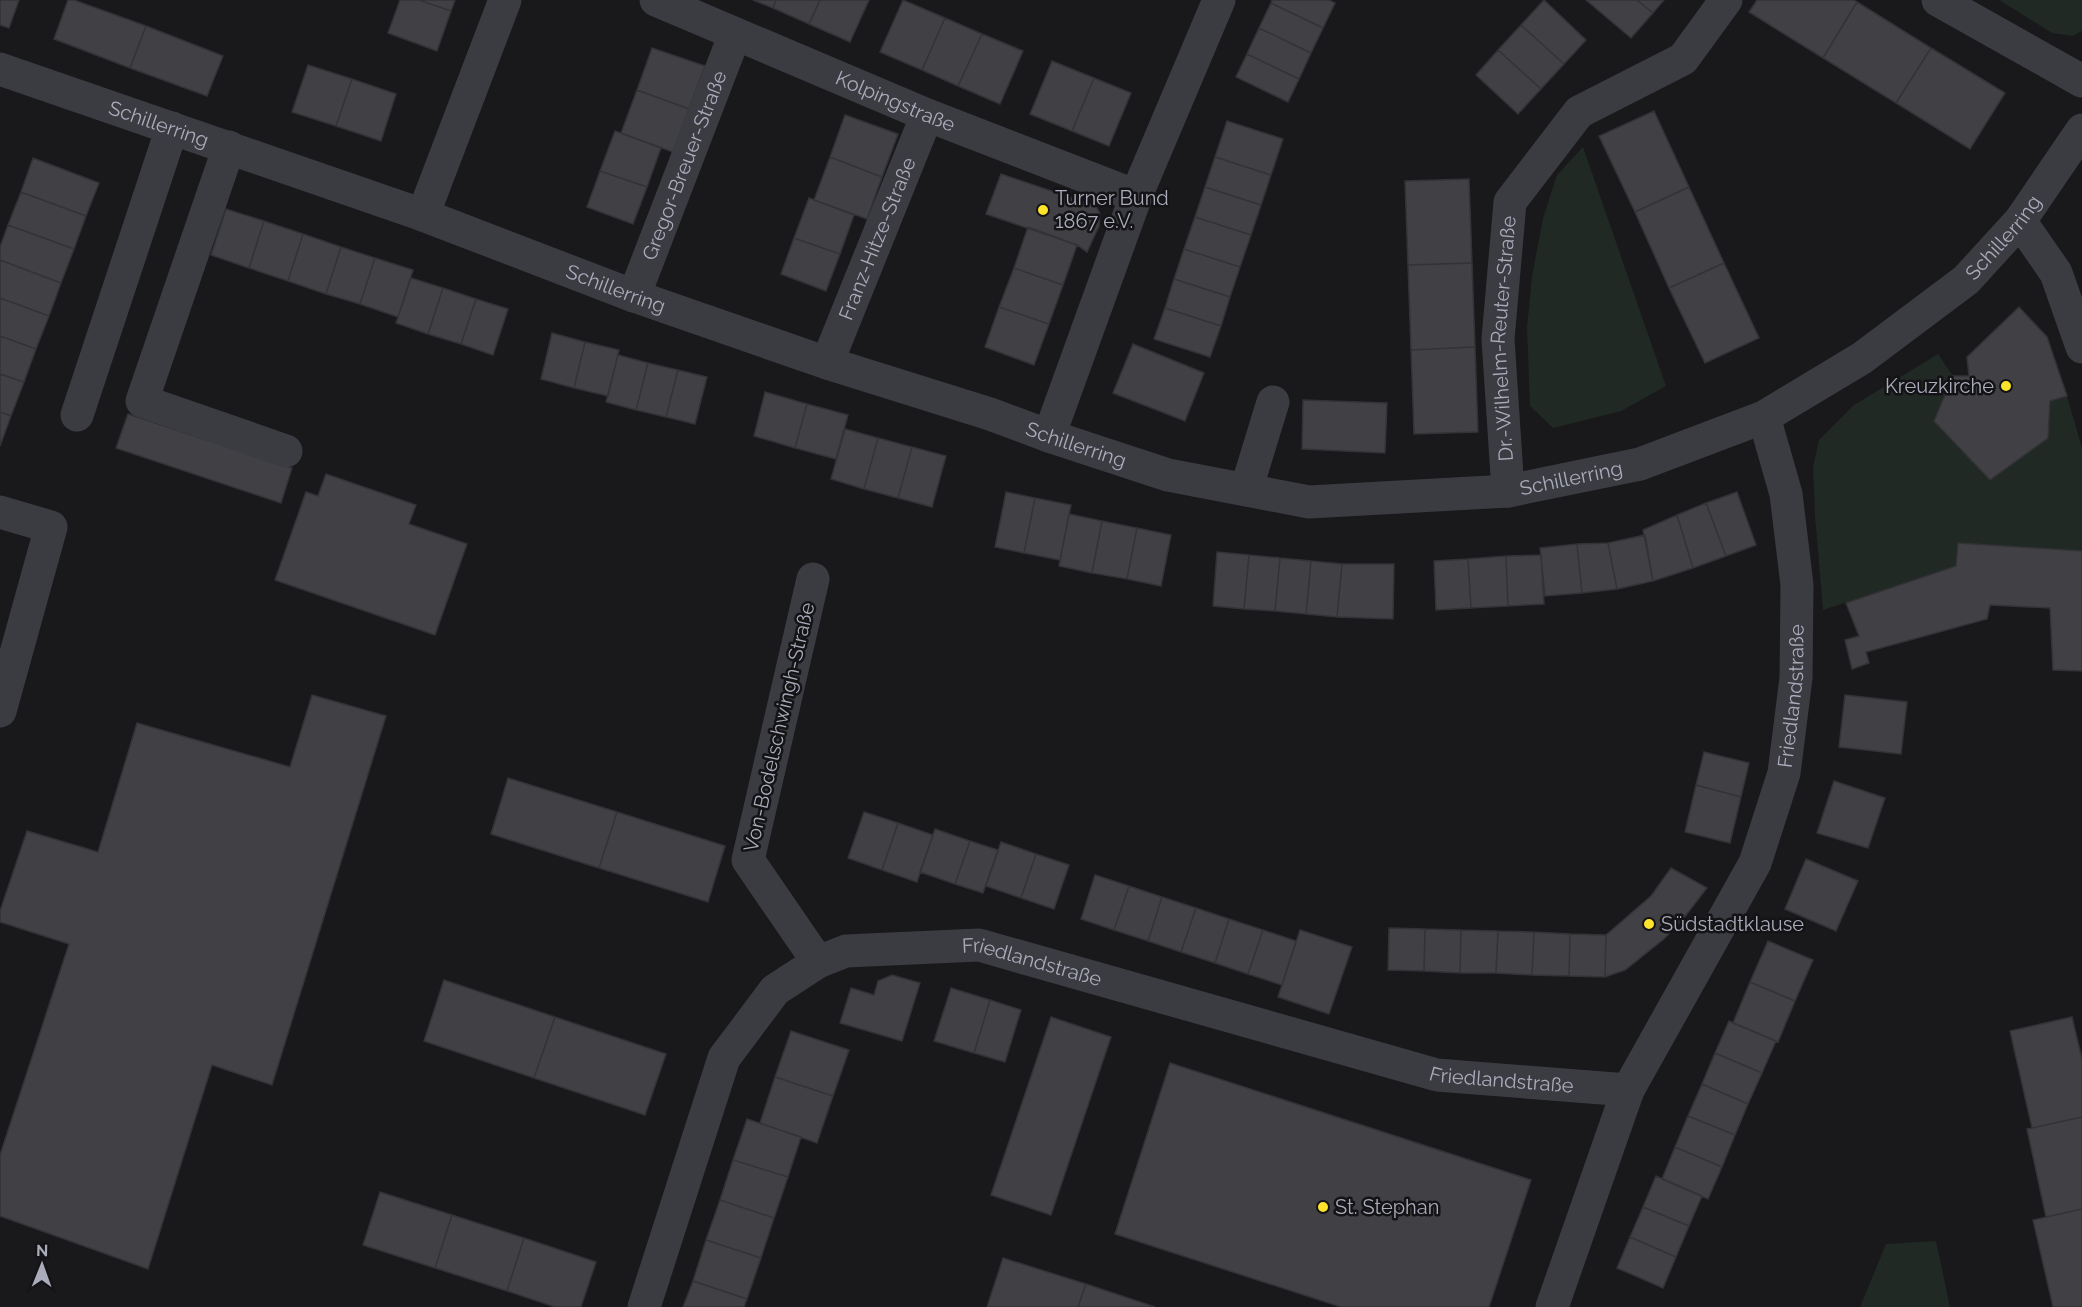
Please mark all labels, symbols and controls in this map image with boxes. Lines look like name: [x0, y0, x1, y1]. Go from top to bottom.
street label: Kolpingstraße: [832, 66, 959, 137]
street label: Gregor-Breuer-Straße: [637, 67, 732, 264]
street label: Schillerring: [106, 95, 212, 152]
street label: Franz-Hitze-Straße: [834, 154, 921, 324]
place label: Turner Bund 1867 e.V.: [1055, 186, 1169, 233]
street label: Schillerring: [1960, 190, 2046, 285]
marker: Turner Bund 1867 e.V.: [1036, 203, 1050, 217]
street label: Dr.-Wilhelm-Reuter-Straße: [1486, 214, 1521, 462]
street label: Schillerring: [563, 259, 669, 318]
place label: Kreuzkirche: [1885, 374, 1994, 398]
marker: Kreuzkirche: [1999, 379, 2013, 393]
street label: Schillerring: [1023, 416, 1129, 473]
street label: Schillerring: [1518, 456, 1625, 500]
street label: Von-Bodelschwingh-Straße: [739, 600, 819, 854]
street label: Friedlandstraße: [1773, 624, 1809, 769]
place label: Südstadtklause: [1661, 912, 1804, 936]
marker: Südstadtklause: [1642, 917, 1656, 931]
street label: Friedlandstraße: [961, 933, 1105, 991]
street label: Friedlandstraße: [1427, 1061, 1575, 1098]
place label: St. Stephan: [1335, 1195, 1439, 1219]
marker: St. Stephan: [1316, 1200, 1330, 1214]
north arrow: [12, 1235, 72, 1295]
text: N: [36, 1241, 49, 1260]

